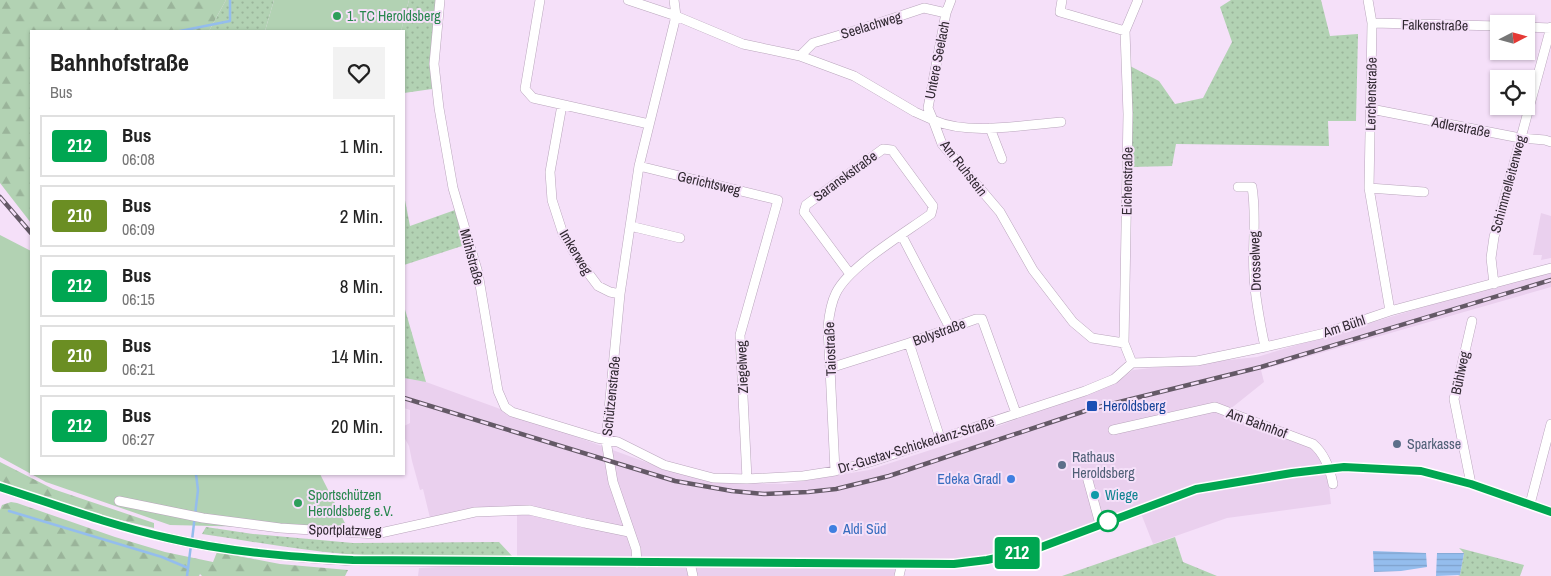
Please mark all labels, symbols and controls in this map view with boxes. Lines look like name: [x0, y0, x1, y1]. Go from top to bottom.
place label: 1. TC Heroldsberg: [347, 7, 441, 25]
street label: Seelachweg: [838, 7, 904, 43]
marker: 1. TC Heroldsberg: [331, 10, 343, 22]
street label: Falkenstraße: [1402, 15, 1468, 35]
north arrow: [1490, 15, 1535, 60]
map controls: [1490, 15, 1535, 115]
street label: Untere Seelach: [921, 19, 953, 101]
text: Bahnhofstraße: [50, 46, 189, 78]
button: heart: [333, 47, 385, 99]
street label: Lerchenstraße: [1361, 57, 1381, 131]
button: locate: [1490, 70, 1535, 115]
text: Bus: [50, 81, 73, 103]
street label: Adlerstraße: [1429, 112, 1492, 141]
text: Bus: [122, 122, 151, 148]
text: 212: [67, 133, 92, 158]
text: 1 Min.: [340, 133, 383, 159]
street label: Schimmelleitenweg: [1486, 133, 1530, 235]
street label: Am Ruhstein: [936, 136, 992, 200]
street label: Saranskstraße: [810, 147, 880, 205]
street label: Eichenstraße: [1117, 147, 1137, 215]
text: 06:08: [122, 148, 155, 170]
street label: Gerichtsweg: [676, 167, 743, 199]
text: Bus: [122, 192, 151, 218]
text: 210: [67, 203, 92, 228]
text: 2 Min.: [340, 203, 383, 229]
text: 06:09: [122, 218, 155, 240]
street label: Imkerweg: [555, 226, 597, 278]
street label: Mühlstraße: [456, 227, 488, 287]
street label: Drosselweg: [1245, 230, 1265, 291]
text: Bus: [122, 262, 151, 288]
text: 212: [67, 273, 92, 298]
text: 8 Min.: [340, 273, 383, 299]
text: 06:15: [122, 288, 155, 310]
street label: Am Bühl: [1320, 311, 1367, 342]
street label: Bolystraße: [910, 314, 968, 350]
street label: Taiostraße: [820, 321, 840, 377]
text: Bus: [122, 332, 151, 358]
street label: Ziegelweg: [732, 340, 752, 394]
text: 210: [67, 343, 92, 368]
text: 14 Min.: [331, 343, 383, 369]
street label: Bühlweg: [1447, 349, 1474, 396]
street label: Schützenstraße: [598, 355, 624, 437]
text: 06:21: [122, 358, 155, 380]
place label: Heroldsberg: [1103, 397, 1166, 415]
marker: Heroldsberg: [1085, 399, 1099, 413]
text: Bus: [122, 402, 151, 428]
street label: Am Bahnhof: [1223, 403, 1291, 443]
text: 212: [67, 413, 92, 438]
text: 20 Min.: [331, 413, 383, 439]
street label: Dr.-Gustav-Schickedanz-Straße: [836, 413, 996, 477]
text: 06:27: [122, 428, 155, 450]
place label: Sparkasse: [1407, 435, 1461, 453]
marker: Sparkasse: [1391, 438, 1403, 450]
place label: Rathaus Heroldsberg: [1072, 448, 1135, 482]
marker: Rathaus Heroldsberg: [1056, 459, 1068, 471]
place label: Edeka Gradl: [937, 470, 1001, 488]
marker: Edeka Gradl: [1005, 473, 1017, 485]
place label: Sportschützen Heroldsberg e.V.: [308, 486, 393, 520]
place label: Wiege: [1105, 486, 1138, 504]
marker: Wiege: [1089, 489, 1101, 501]
marker: Sportschützen Heroldsberg e.V.: [292, 497, 304, 509]
unlabelled marker: [1097, 510, 1119, 532]
street label: Sportplatzweg: [308, 520, 382, 540]
place label: Aldi Süd: [842, 520, 886, 538]
marker: Aldi Süd: [827, 523, 839, 535]
line badge: 212: [988, 537, 1046, 569]
text: 212: [1005, 540, 1029, 565]

